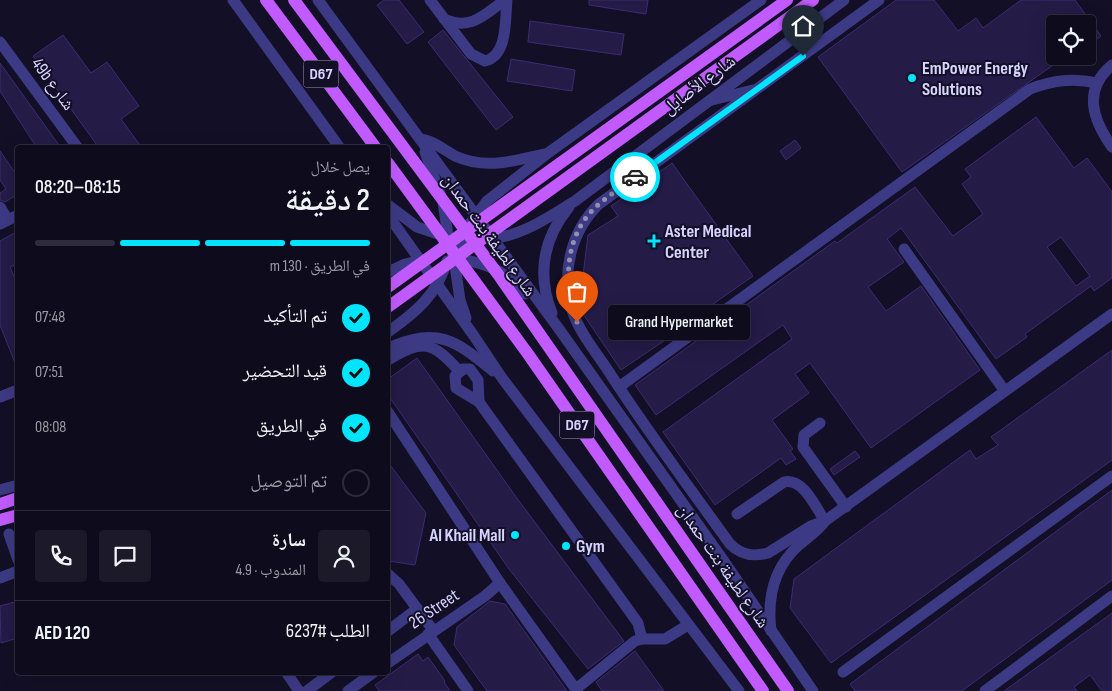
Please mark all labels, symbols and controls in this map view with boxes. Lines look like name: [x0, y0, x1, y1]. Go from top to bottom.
pin: [782, 5, 824, 56]
icon: home: [789, 12, 817, 40]
map controls: [1046, 15, 1096, 65]
button: locate: [1046, 15, 1096, 65]
street label: شارع الأصايل: [658, 51, 740, 119]
street label: 49b شارع: [27, 54, 79, 114]
place label: EmPower Energy Solutions: [922, 58, 1028, 100]
road number: D67: [304, 61, 338, 88]
marker: EmPower Energy Solutions: [906, 72, 918, 84]
courier: [610, 152, 660, 202]
text: يصل خلال: [311, 158, 370, 177]
icon: car: [621, 163, 649, 191]
street label: شارع لطيفة بنت حمدان: [437, 169, 541, 301]
text: 08:15–08:20: [35, 176, 121, 199]
text: 2 دقيقة: [285, 181, 370, 220]
place label: Aster Medical Center: [664, 221, 751, 263]
marker: Aster Medical Center: [647, 234, 661, 248]
text: في الطريق · 130 m: [270, 257, 370, 276]
pin: [556, 271, 598, 322]
icon: bag: [563, 278, 591, 306]
icon: check: [342, 304, 370, 332]
callout: Grand Hypermarket: [607, 304, 750, 340]
text: تم التأكيد: [264, 305, 327, 328]
text: 07:48: [35, 308, 65, 327]
text: Grand Hypermarket: [625, 313, 733, 332]
icon: check: [342, 359, 370, 387]
text: قيد التحضير: [243, 360, 327, 383]
text: 07:51: [35, 363, 63, 382]
road number: D67: [560, 412, 594, 438]
icon: check: [342, 414, 370, 442]
text: في الطريق: [256, 415, 327, 438]
text: 08:08: [35, 418, 66, 437]
text: تم التوصيل: [250, 470, 327, 493]
street label: شارع لطيفة بنت حمدان: [672, 500, 774, 632]
place label: Al Khail Mall: [428, 525, 505, 546]
text: سارة: [272, 529, 306, 552]
marker: Al Khail Mall: [509, 529, 521, 541]
button: phone: [35, 530, 87, 582]
button: chat: [99, 530, 151, 582]
button: person: [318, 530, 370, 582]
place label: Gym: [576, 536, 605, 557]
marker: Gym: [560, 540, 572, 552]
text: المندوب · 4.9: [235, 561, 306, 580]
street label: 26 Street: [405, 584, 464, 633]
text: الطلب #6237: [286, 620, 370, 643]
text: AED 120: [35, 622, 90, 645]

